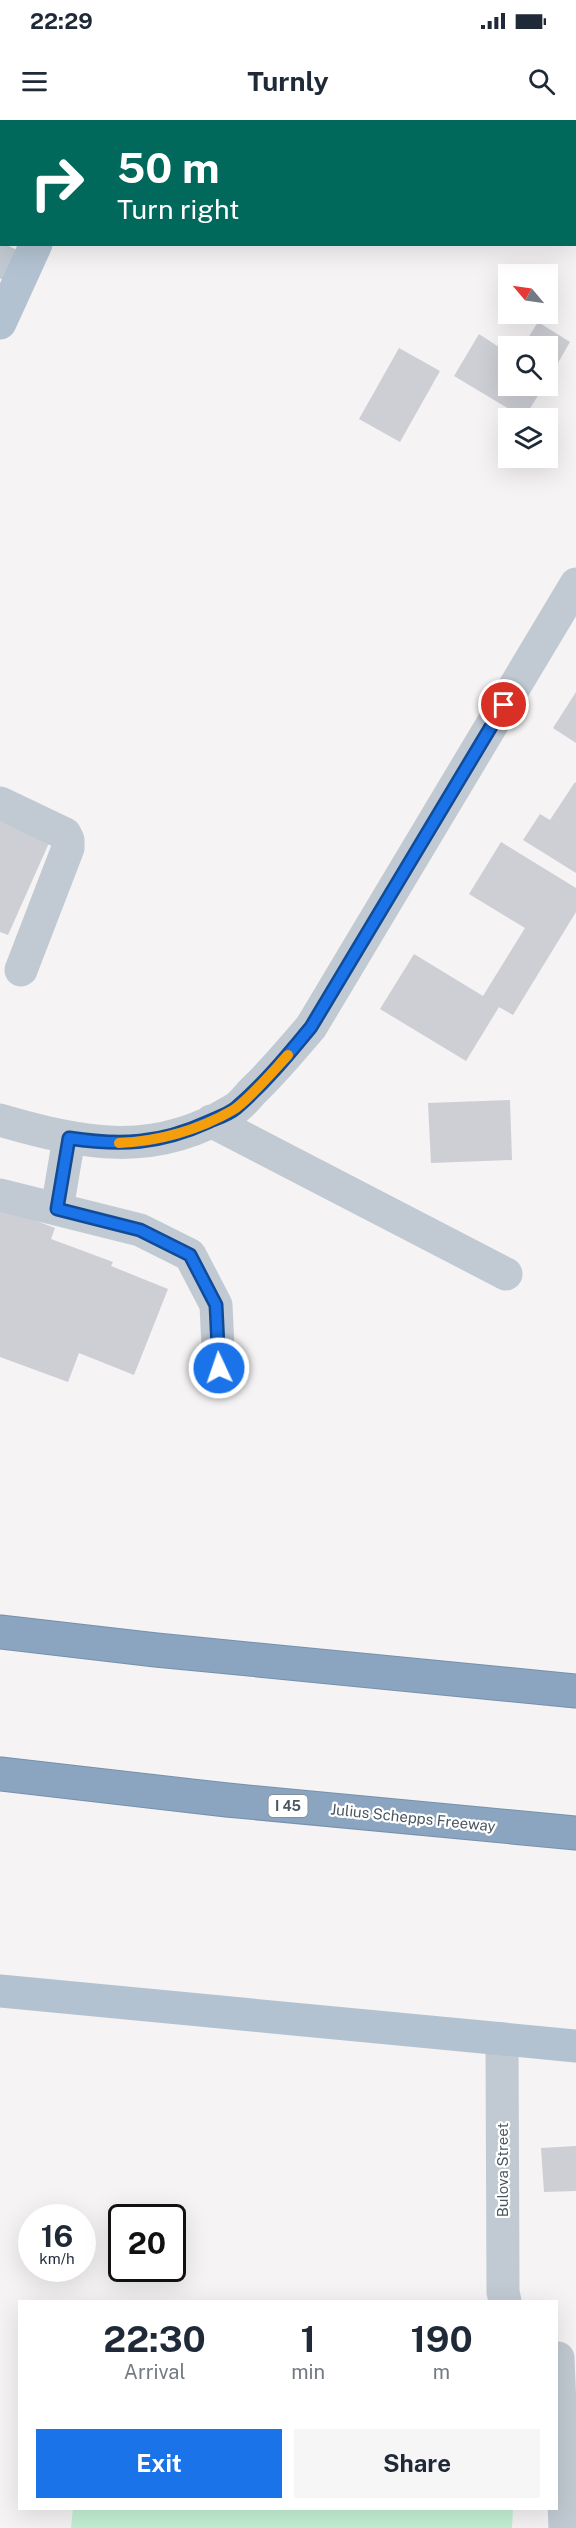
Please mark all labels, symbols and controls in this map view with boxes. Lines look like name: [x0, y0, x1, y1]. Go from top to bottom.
text: 22:29: [30, 8, 93, 34]
icon: menu: [18, 65, 51, 98]
text: Turnly: [247, 65, 329, 97]
icon: search: [525, 65, 558, 98]
text: 50 m: [117, 143, 220, 192]
icon: right: [18, 144, 96, 222]
text: Turn right: [117, 193, 240, 225]
north arrow: [498, 264, 558, 324]
map controls: [498, 264, 558, 468]
button: search: [498, 336, 558, 396]
button: layers: [498, 408, 558, 468]
pin: [478, 679, 529, 730]
icon: arrive: [487, 688, 520, 721]
position arrow: [187, 1336, 251, 1400]
road number: I 45: [268, 1795, 308, 1817]
street label: Julius Schepps Freeway: [330, 1800, 497, 1835]
street label: Bulova Street: [494, 2123, 511, 2217]
speed limit sign: 20: [108, 2204, 186, 2282]
text: 16: [41, 2218, 73, 2254]
text: km/h: [39, 2250, 75, 2267]
text: 22:30: [103, 2318, 206, 2360]
text: 1: [300, 2318, 316, 2360]
text: 190: [410, 2318, 473, 2360]
text: Arrival: [124, 2360, 185, 2384]
text: min: [291, 2360, 325, 2384]
text: m: [433, 2360, 450, 2384]
button: Exit: [36, 2429, 282, 2498]
button: Share: [294, 2429, 540, 2498]

